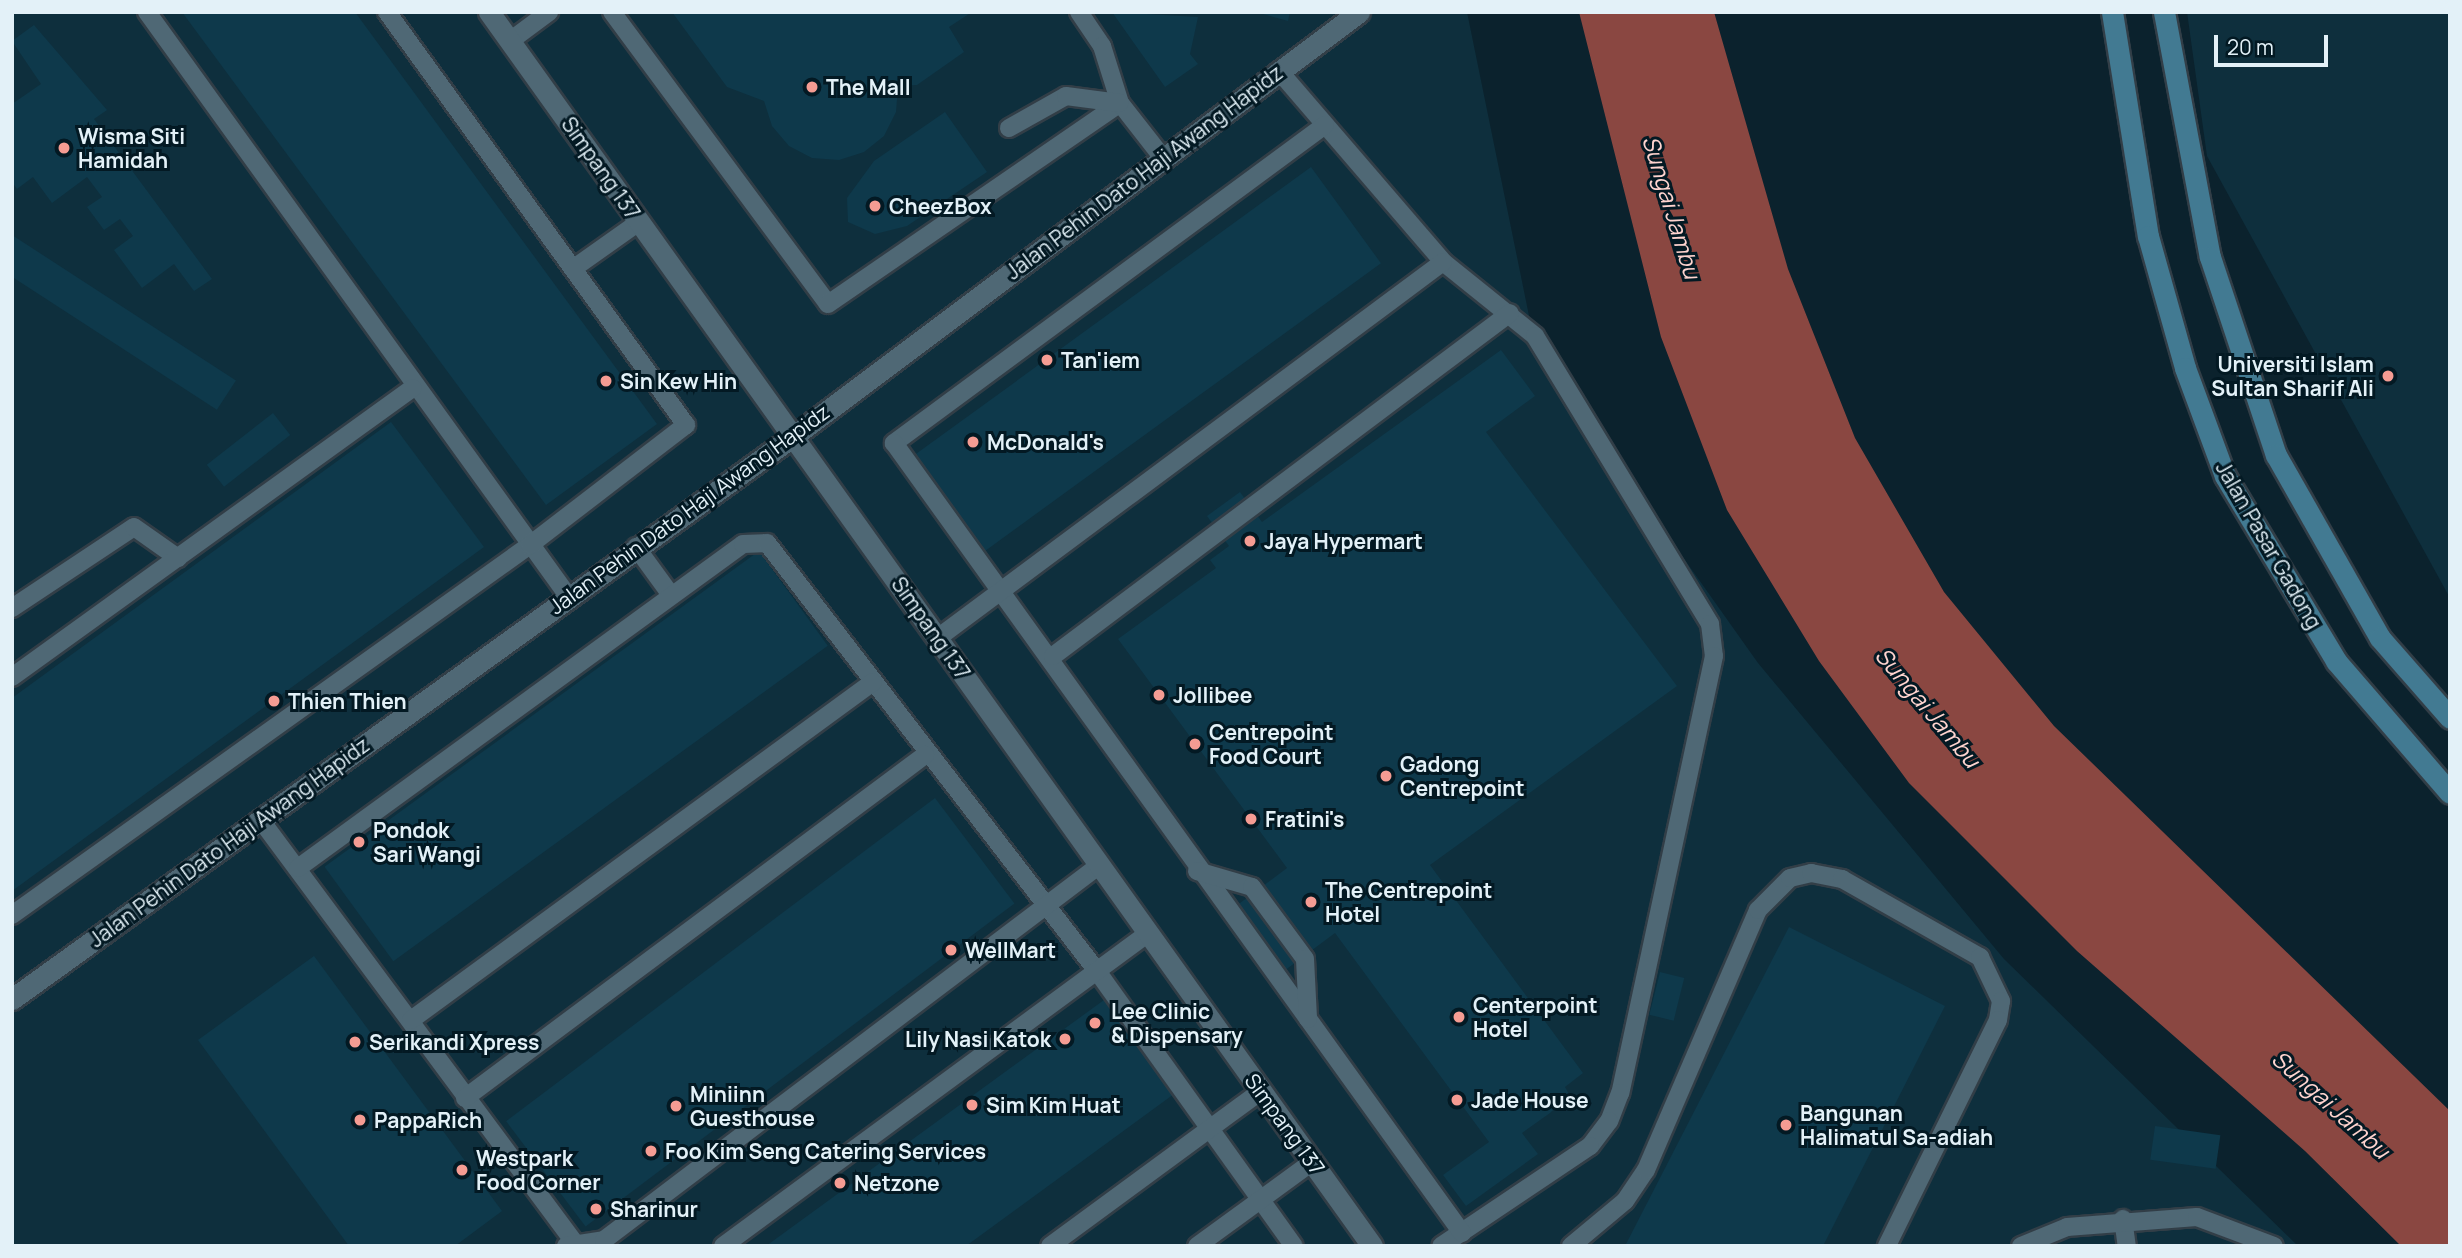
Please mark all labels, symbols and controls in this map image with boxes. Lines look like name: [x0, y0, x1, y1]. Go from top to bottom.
scale bar: [2217, 21, 2331, 65]
text: 20 m: [2227, 33, 2274, 61]
street label: Jalan Pehin Dato Haji Awang Hapidz: [1001, 60, 1287, 284]
place label: The Mall: [826, 74, 911, 100]
marker: The Mall: [804, 79, 820, 95]
street label: Simpang 137: [556, 112, 646, 224]
place label: Wisma Siti Hamidah: [78, 123, 185, 173]
water label: Sungai Jambu: [1637, 132, 1707, 282]
marker: Wisma Siti Hamidah: [56, 140, 72, 156]
place label: CheezBox: [889, 193, 992, 219]
marker: CheezBox: [867, 198, 883, 214]
place label: Tan'iem: [1061, 347, 1140, 373]
place label: Universiti Islam Sultan Sharif Ali: [2211, 351, 2374, 401]
marker: Tan'iem: [1039, 352, 1055, 368]
place label: Sin Kew Hin: [620, 368, 737, 394]
marker: Universiti Islam Sultan Sharif Ali: [2380, 368, 2396, 384]
marker: Sin Kew Hin: [598, 373, 614, 389]
street label: Jalan Pehin Dato Haji Awang Hapidz: [544, 399, 834, 619]
place label: McDonald's: [987, 429, 1104, 455]
marker: McDonald's: [965, 434, 981, 450]
street label: Jalan Pasar Gadong: [2211, 457, 2327, 633]
place label: Jaya Hypermart: [1264, 528, 1423, 554]
marker: Jaya Hypermart: [1242, 533, 1258, 549]
street label: Simpang 137: [886, 572, 976, 684]
water label: Sungai Jambu: [1870, 641, 1986, 773]
place label: Jollibee: [1173, 682, 1252, 708]
marker: Jollibee: [1151, 687, 1167, 703]
place label: Thien Thien: [288, 688, 407, 714]
marker: Thien Thien: [266, 693, 282, 709]
place label: Centrepoint Food Court: [1209, 719, 1334, 769]
street label: Jalan Pehin Dato Haji Awang Hapidz: [84, 732, 374, 952]
marker: Centrepoint Food Court: [1187, 736, 1203, 752]
place label: Gadong Centrepoint: [1400, 751, 1525, 801]
marker: Gadong Centrepoint: [1378, 768, 1394, 784]
place label: Fratini's: [1265, 806, 1344, 832]
marker: Fratini's: [1243, 811, 1259, 827]
place label: Pondok Sari Wangi: [373, 817, 481, 867]
marker: Pondok Sari Wangi: [351, 834, 367, 850]
place label: The Centrepoint Hotel: [1325, 877, 1492, 927]
marker: The Centrepoint Hotel: [1303, 894, 1319, 910]
place label: WellMart: [965, 937, 1056, 963]
marker: WellMart: [943, 942, 959, 958]
place label: Centerpoint Hotel: [1473, 992, 1598, 1042]
place label: Lee Clinic & Dispensary: [1111, 998, 1243, 1048]
marker: Centerpoint Hotel: [1451, 1009, 1467, 1025]
marker: Lee Clinic & Dispensary: [1085, 1013, 1105, 1033]
place label: Lily Nasi Katok: [905, 1026, 1051, 1052]
place label: Serikandi Xpress: [369, 1029, 539, 1055]
marker: Lily Nasi Katok: [1057, 1031, 1073, 1047]
marker: Serikandi Xpress: [347, 1034, 363, 1050]
water label: Sungai Jambu: [2267, 1044, 2395, 1164]
street label: Simpang 137: [1240, 1068, 1330, 1180]
place label: Miniinn Guesthouse: [690, 1081, 815, 1131]
place label: Jade House: [1471, 1087, 1589, 1113]
place label: Sim Kim Huat: [986, 1092, 1121, 1118]
marker: Jade House: [1449, 1092, 1465, 1108]
marker: Sim Kim Huat: [964, 1097, 980, 1113]
marker: Miniinn Guesthouse: [668, 1098, 684, 1114]
place label: Bangunan Halimatul Sa-adiah: [1800, 1100, 1993, 1150]
place label: PappaRich: [374, 1107, 482, 1133]
marker: PappaRich: [352, 1112, 368, 1128]
marker: Bangunan Halimatul Sa-adiah: [1778, 1117, 1794, 1133]
place label: Foo Kim Seng Catering Services: [665, 1138, 986, 1164]
marker: Foo Kim Seng Catering Services: [643, 1143, 659, 1159]
place label: Westpark Food Corner: [476, 1145, 601, 1195]
marker: Westpark Food Corner: [454, 1162, 470, 1178]
place label: Netzone: [854, 1170, 940, 1196]
marker: Netzone: [832, 1175, 848, 1191]
place label: Sharinur: [610, 1196, 698, 1222]
marker: Sharinur: [588, 1201, 604, 1217]

